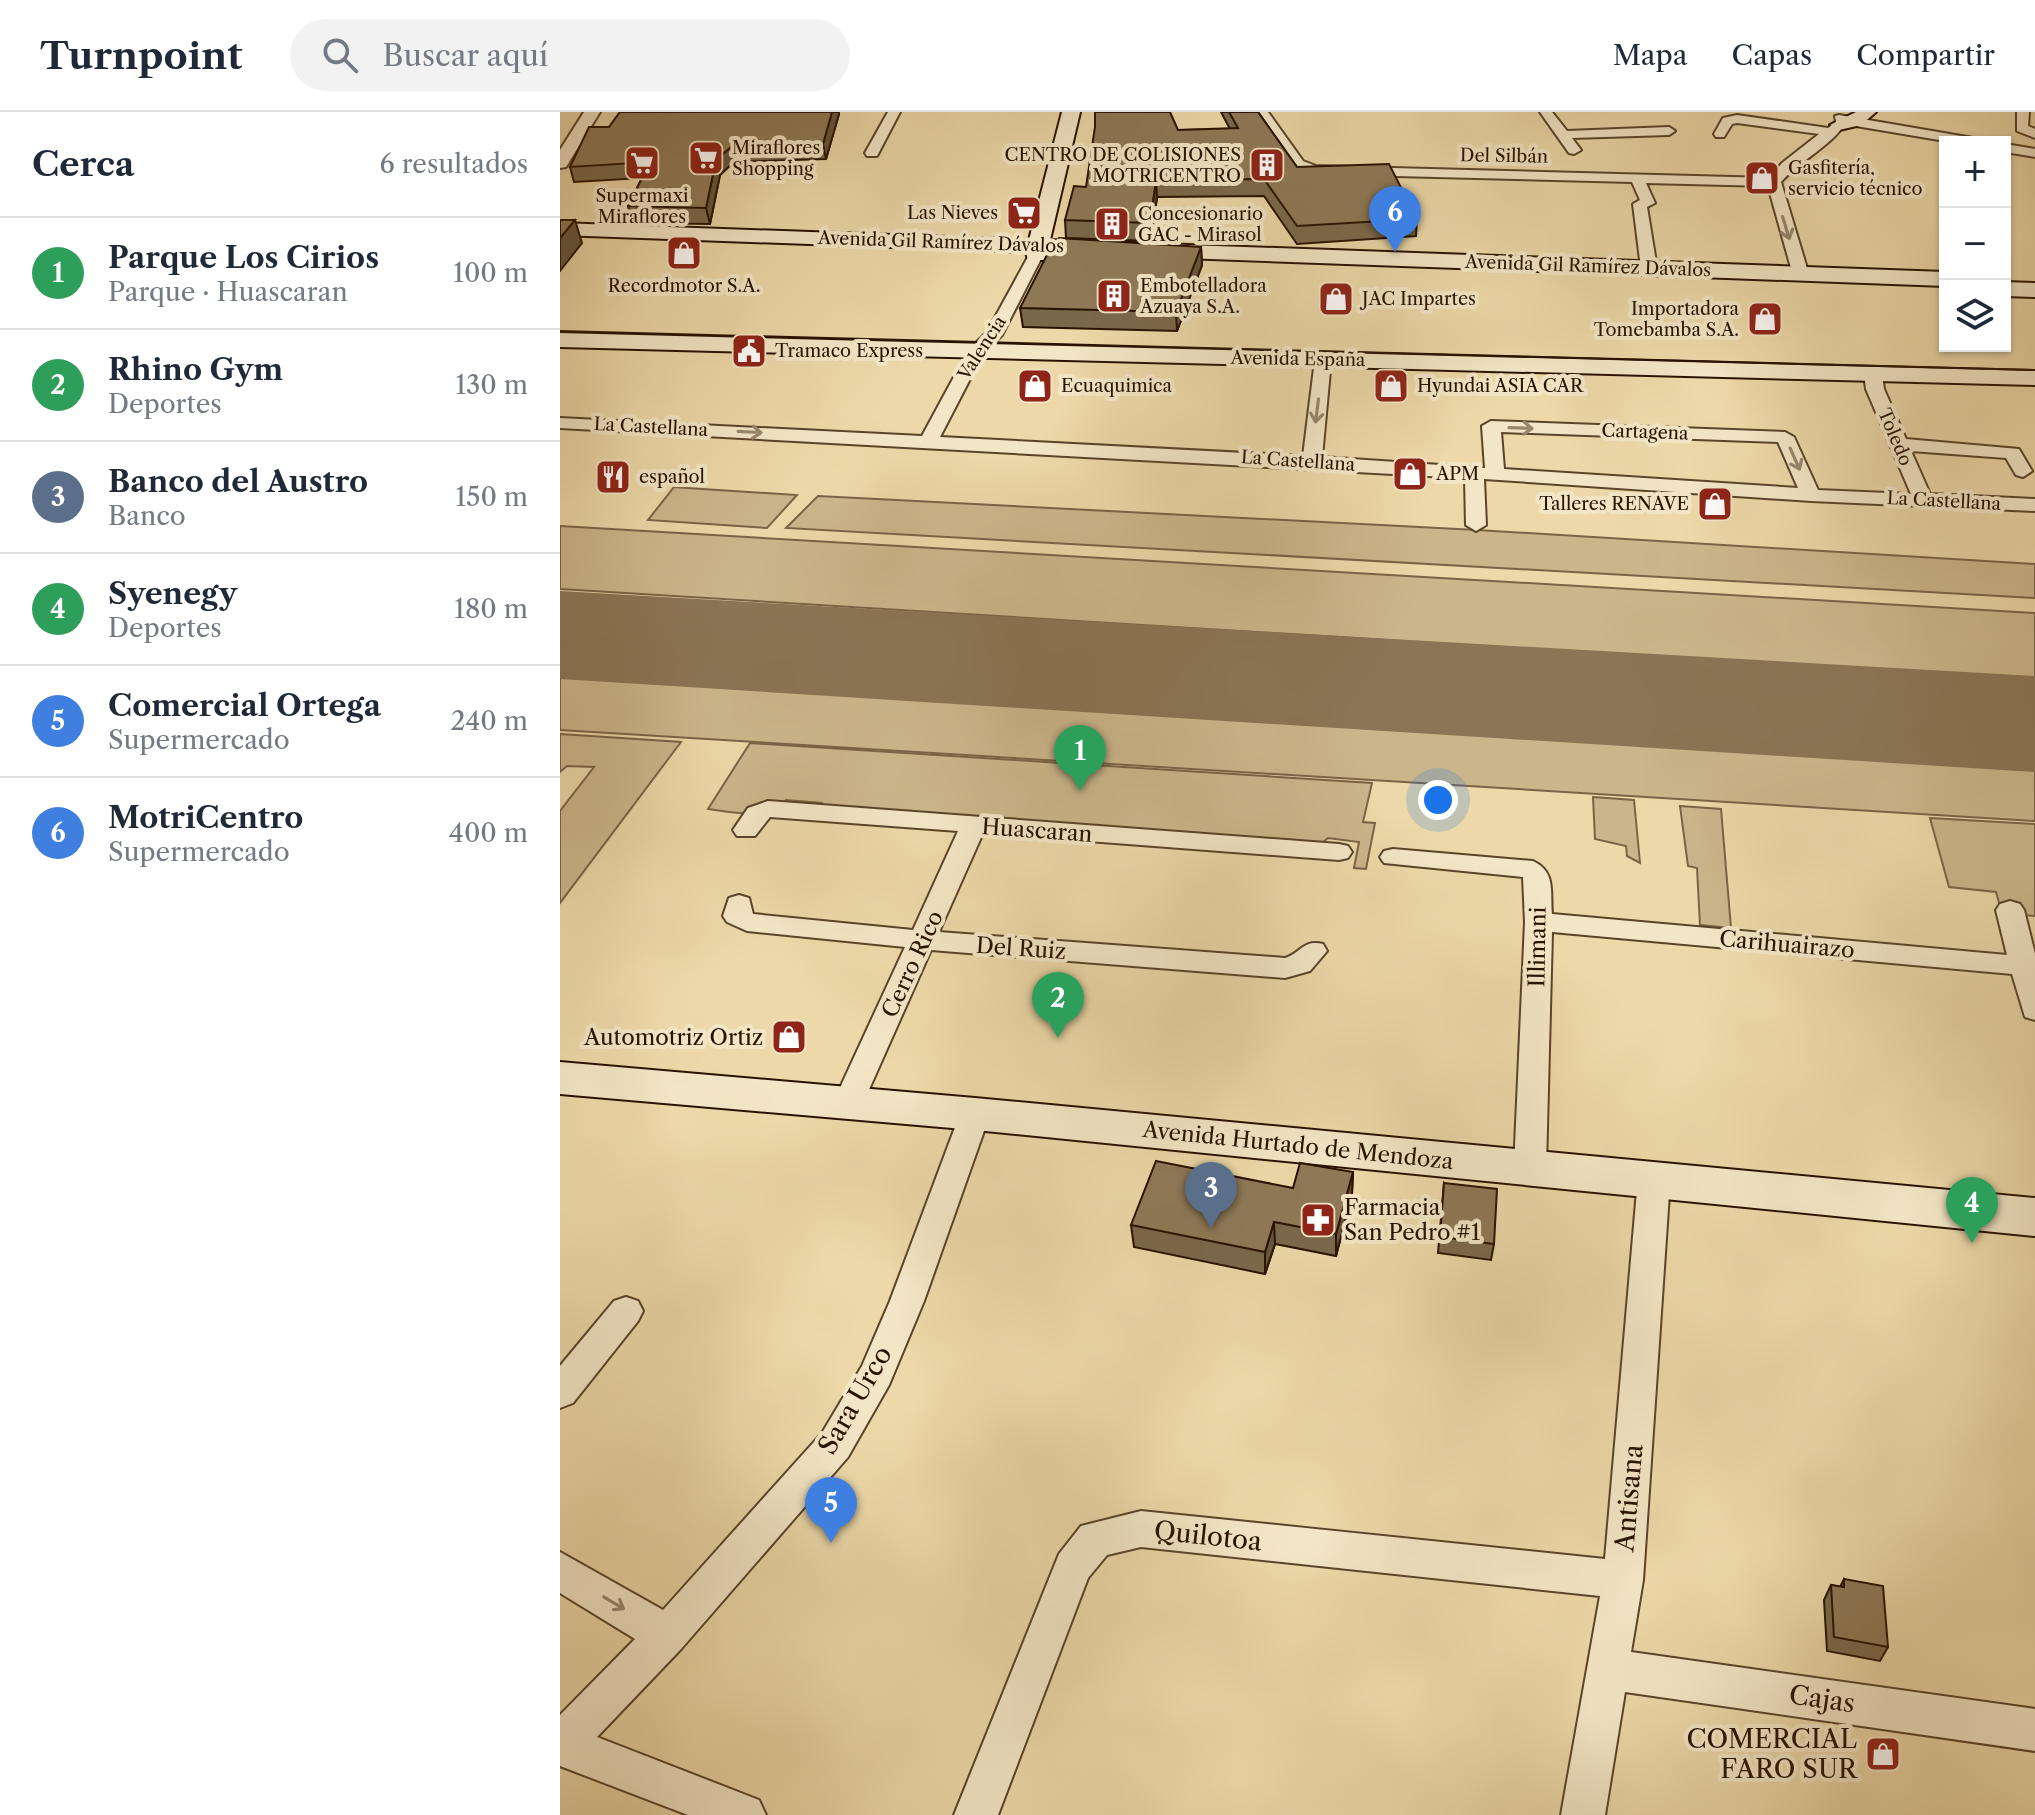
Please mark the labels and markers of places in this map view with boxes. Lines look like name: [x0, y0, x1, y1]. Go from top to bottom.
place label: Miraflores Shopping: [732, 137, 820, 180]
supermarket icon: Miraflores Shopping: [687, 139, 725, 177]
supermarket icon: Supermaxi Miraflores: [623, 144, 661, 182]
place label: CENTRO DE COLISIONES MOTRICENTRO: [1005, 144, 1241, 187]
building icon: CENTRO DE COLISIONES MOTRICENTRO: [1248, 146, 1286, 184]
place label: Gasfitería, servicio técnico: [1788, 157, 1923, 200]
shop icon: Gasfitería, servicio técnico: [1743, 159, 1781, 197]
place label: Supermaxi Miraflores: [596, 185, 689, 228]
pin: 6: [1369, 186, 1421, 252]
supermarket icon: Las Nieves: [1005, 194, 1043, 232]
place label: Las Nieves: [907, 202, 998, 224]
place label: Concesionario GAC - Mirasol: [1138, 203, 1263, 246]
building icon: Concesionario GAC - Mirasol: [1093, 205, 1131, 243]
shop icon: Recordmotor S.A.: [665, 234, 703, 272]
place label: Recordmotor S.A.: [608, 275, 760, 297]
place label: Embotelladora Azuaya S.A.: [1139, 275, 1267, 318]
building icon: Embotelladora Azuaya S.A.: [1095, 277, 1133, 315]
shop icon: JAC Impartes: [1317, 280, 1355, 318]
place label: JAC Impartes: [1359, 288, 1476, 310]
place label: Importadora Tomebamba S.A.: [1594, 298, 1740, 341]
shop icon: Importadora Tomebamba S.A.: [1746, 300, 1784, 338]
public building icon: Tramaco Express: [730, 332, 768, 370]
place label: Tramaco Express: [775, 340, 923, 362]
shop icon: Ecuaquimica: [1016, 367, 1054, 405]
shop icon: Hyundai ASIA CAR: [1372, 367, 1410, 405]
place label: Ecuaquimica: [1061, 375, 1173, 397]
place label: Hyundai ASIA CAR: [1417, 375, 1584, 397]
shop icon: APM: [1391, 455, 1429, 493]
restaurant icon: español: [594, 458, 632, 496]
place label: APM: [1435, 463, 1479, 485]
place label: español: [639, 466, 705, 488]
shop icon: Talleres RENAVE: [1696, 485, 1734, 523]
place label: Talleres RENAVE: [1539, 493, 1689, 515]
pin: 1: [1054, 725, 1106, 791]
pin: 2: [1032, 972, 1084, 1038]
shop icon: Automotriz Ortiz: [770, 1018, 808, 1056]
place label: Automotriz Ortiz: [583, 1024, 763, 1051]
pin: 3: [1185, 1162, 1237, 1228]
pin: 4: [1946, 1177, 1998, 1243]
place label: Farmacia San Pedro #1: [1344, 1194, 1480, 1246]
pharmacy icon: Farmacia San Pedro #1: [1299, 1201, 1337, 1239]
pin: 5: [805, 1477, 857, 1543]
place label: COMERCIAL FARO SUR: [1687, 1723, 1859, 1785]
shop icon: COMERCIAL FARO SUR: [1864, 1735, 1902, 1773]

